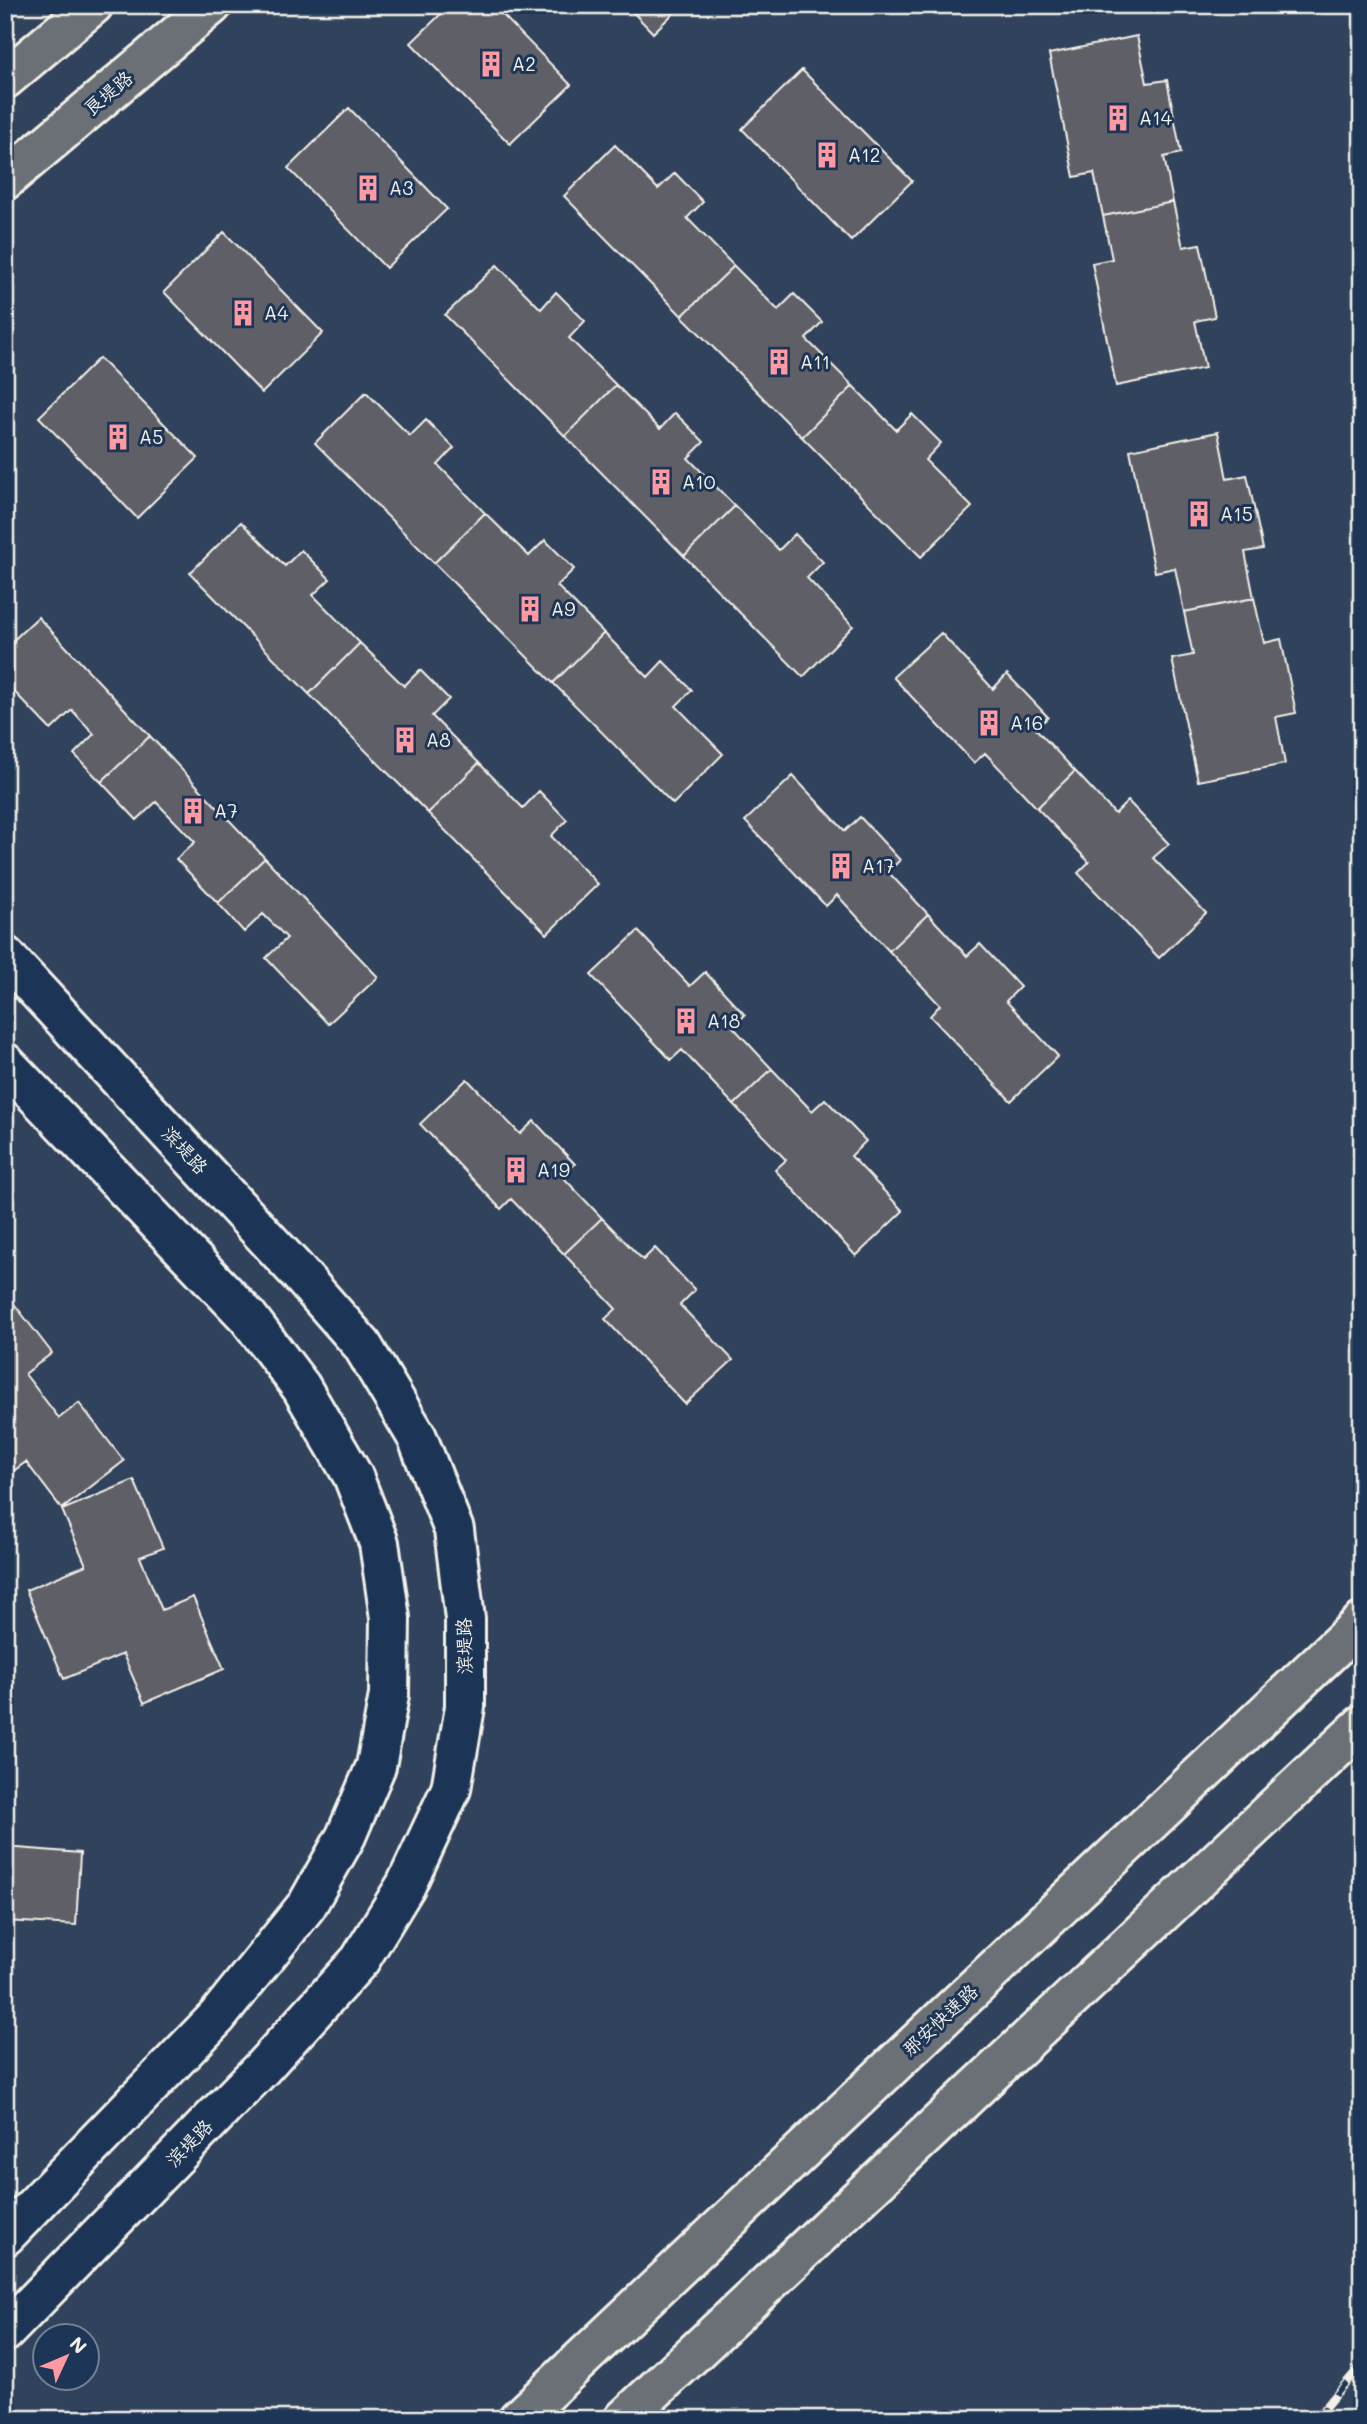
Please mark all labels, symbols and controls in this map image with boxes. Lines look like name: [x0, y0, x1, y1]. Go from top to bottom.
building icon: A2: [476, 49, 506, 79]
place label: A2: [512, 51, 536, 76]
street label: 良堤路: [78, 65, 138, 121]
building icon: A14: [1103, 103, 1133, 133]
place label: A14: [1139, 105, 1172, 130]
building icon: A12: [812, 140, 842, 170]
place label: A12: [848, 142, 880, 167]
building icon: A3: [353, 173, 383, 203]
place label: A3: [389, 175, 413, 200]
building icon: A4: [228, 298, 258, 328]
place label: A4: [264, 300, 288, 325]
building icon: A11: [764, 347, 794, 377]
place label: A11: [800, 349, 830, 374]
building icon: A5: [103, 422, 133, 452]
place label: A5: [139, 424, 163, 449]
building icon: A10: [646, 467, 676, 497]
place label: A10: [682, 469, 716, 494]
building icon: A15: [1184, 499, 1214, 529]
place label: A15: [1220, 501, 1253, 526]
building icon: A9: [515, 594, 545, 624]
place label: A9: [551, 596, 575, 621]
building icon: A16: [974, 708, 1004, 738]
place label: A16: [1010, 710, 1043, 735]
building icon: A8: [390, 725, 420, 755]
place label: A8: [426, 727, 451, 752]
building icon: A7: [178, 796, 208, 826]
place label: A7: [214, 798, 238, 823]
building icon: A17: [826, 851, 856, 881]
place label: A17: [862, 853, 894, 878]
building icon: A18: [671, 1006, 701, 1036]
place label: A18: [707, 1008, 740, 1033]
street label: 滨堤路: [157, 1120, 214, 1179]
building icon: A19: [501, 1155, 531, 1185]
place label: A19: [537, 1157, 570, 1182]
street label: 滨堤路: [451, 1617, 476, 1675]
street label: 那安快速路: [896, 1978, 983, 2061]
street label: 滨堤路: [160, 2113, 217, 2172]
north arrow: [32, 2322, 102, 2392]
text: N: [65, 2331, 93, 2359]

